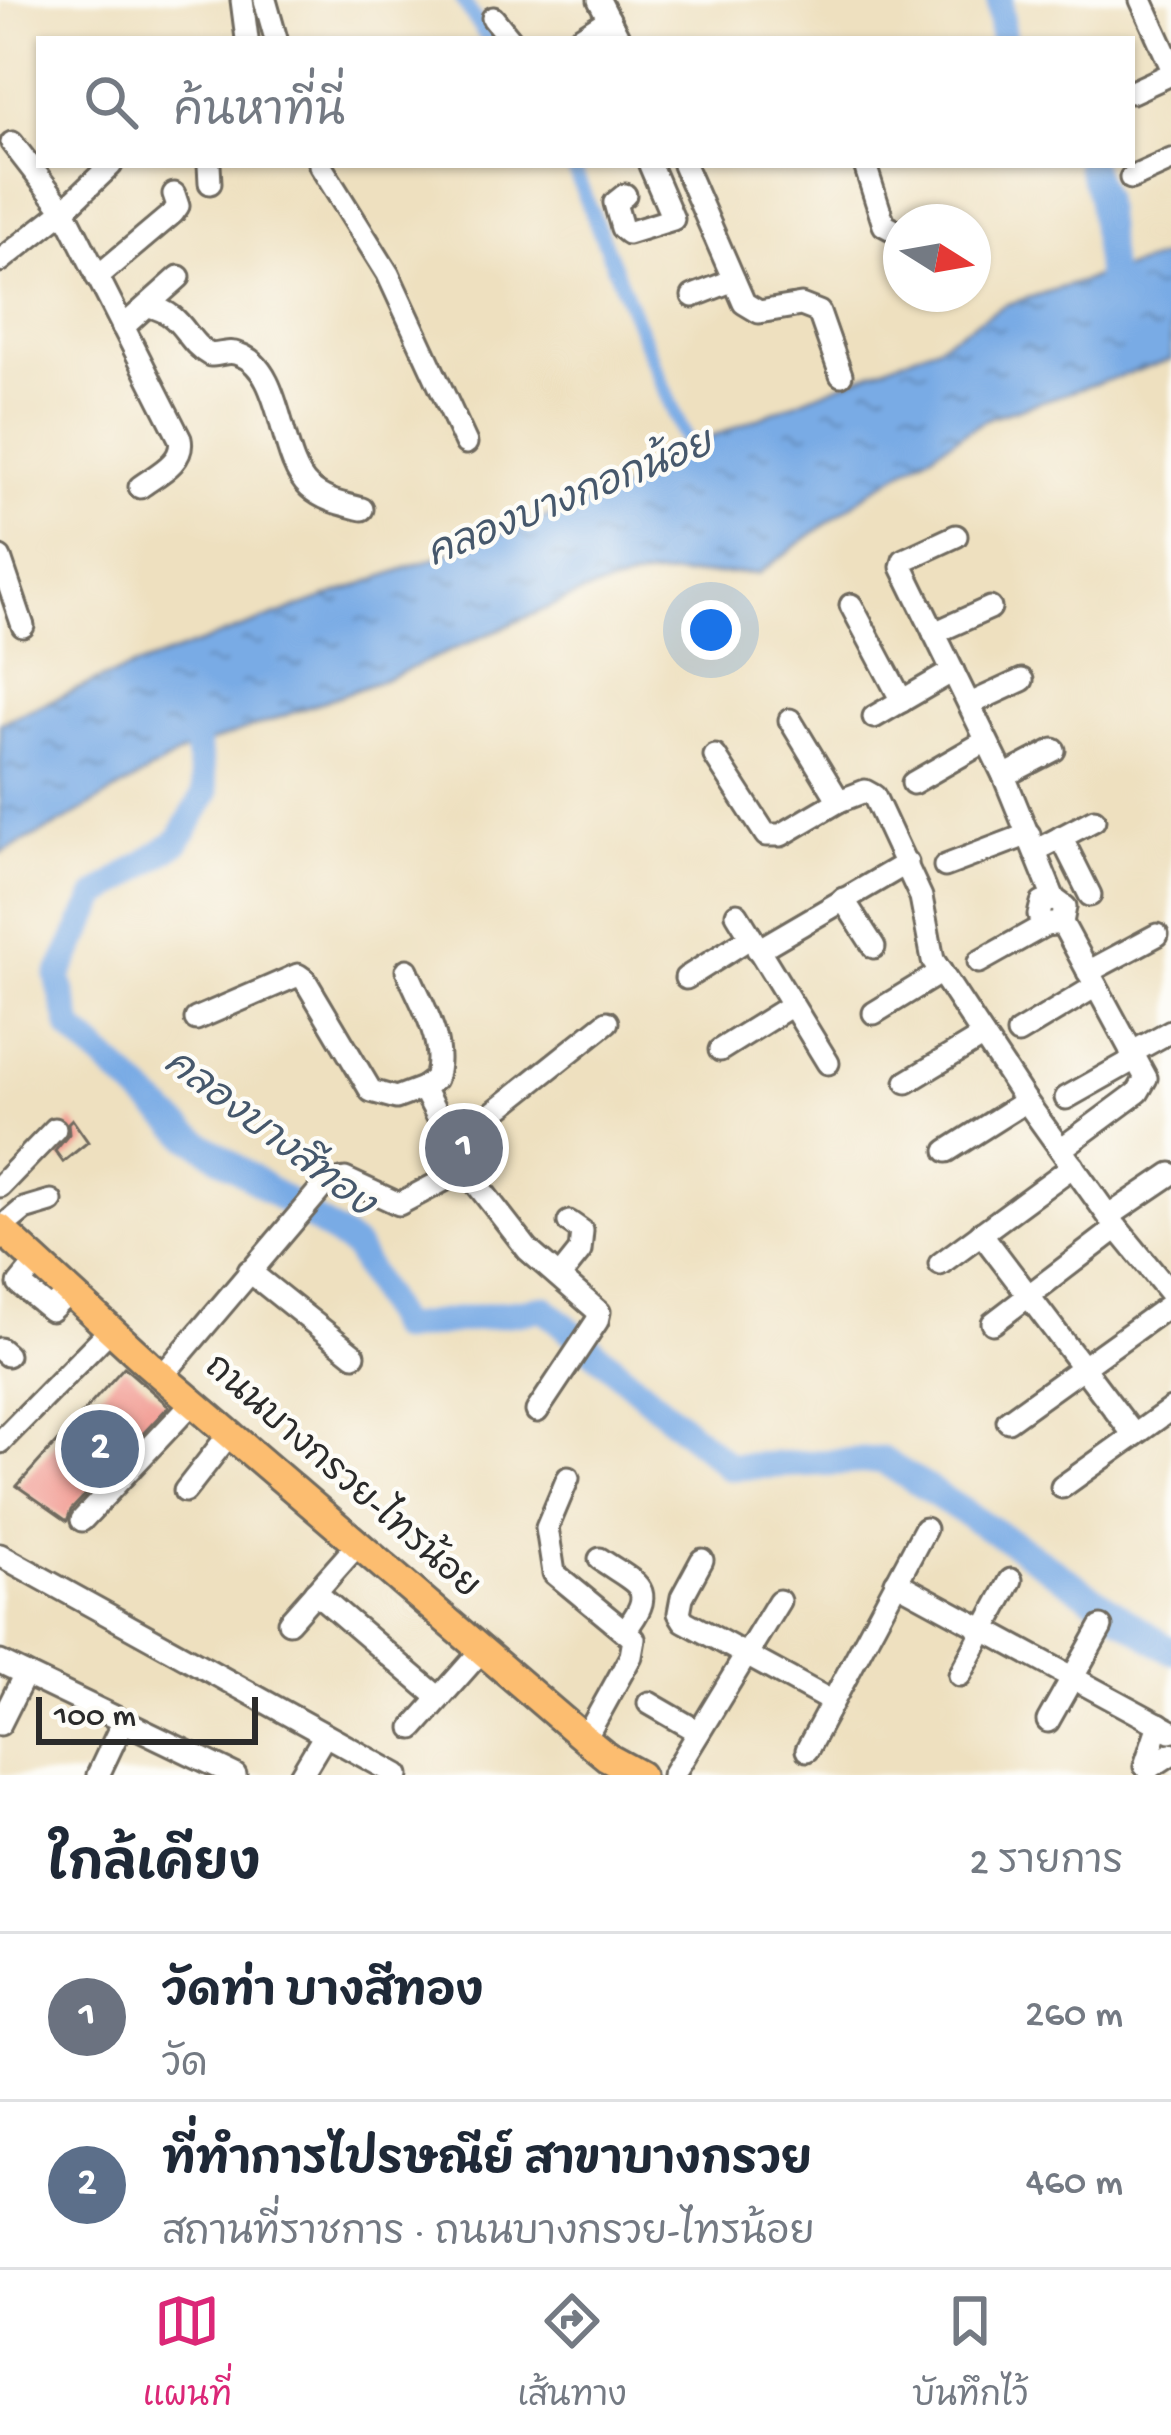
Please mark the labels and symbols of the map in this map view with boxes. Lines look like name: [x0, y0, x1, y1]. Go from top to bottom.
north arrow: [883, 204, 991, 312]
water label: คลองบางกอกน้อย: [419, 415, 723, 580]
your location: [681, 600, 741, 660]
water label: คลองบางสีทอง: [153, 1037, 388, 1232]
pin: 1: [425, 1103, 503, 1193]
street label: ถนนบางกรวย-ไทรน้อย: [194, 1342, 492, 1610]
pin: 2: [61, 1404, 139, 1494]
scale bar: [36, 1691, 258, 1744]

